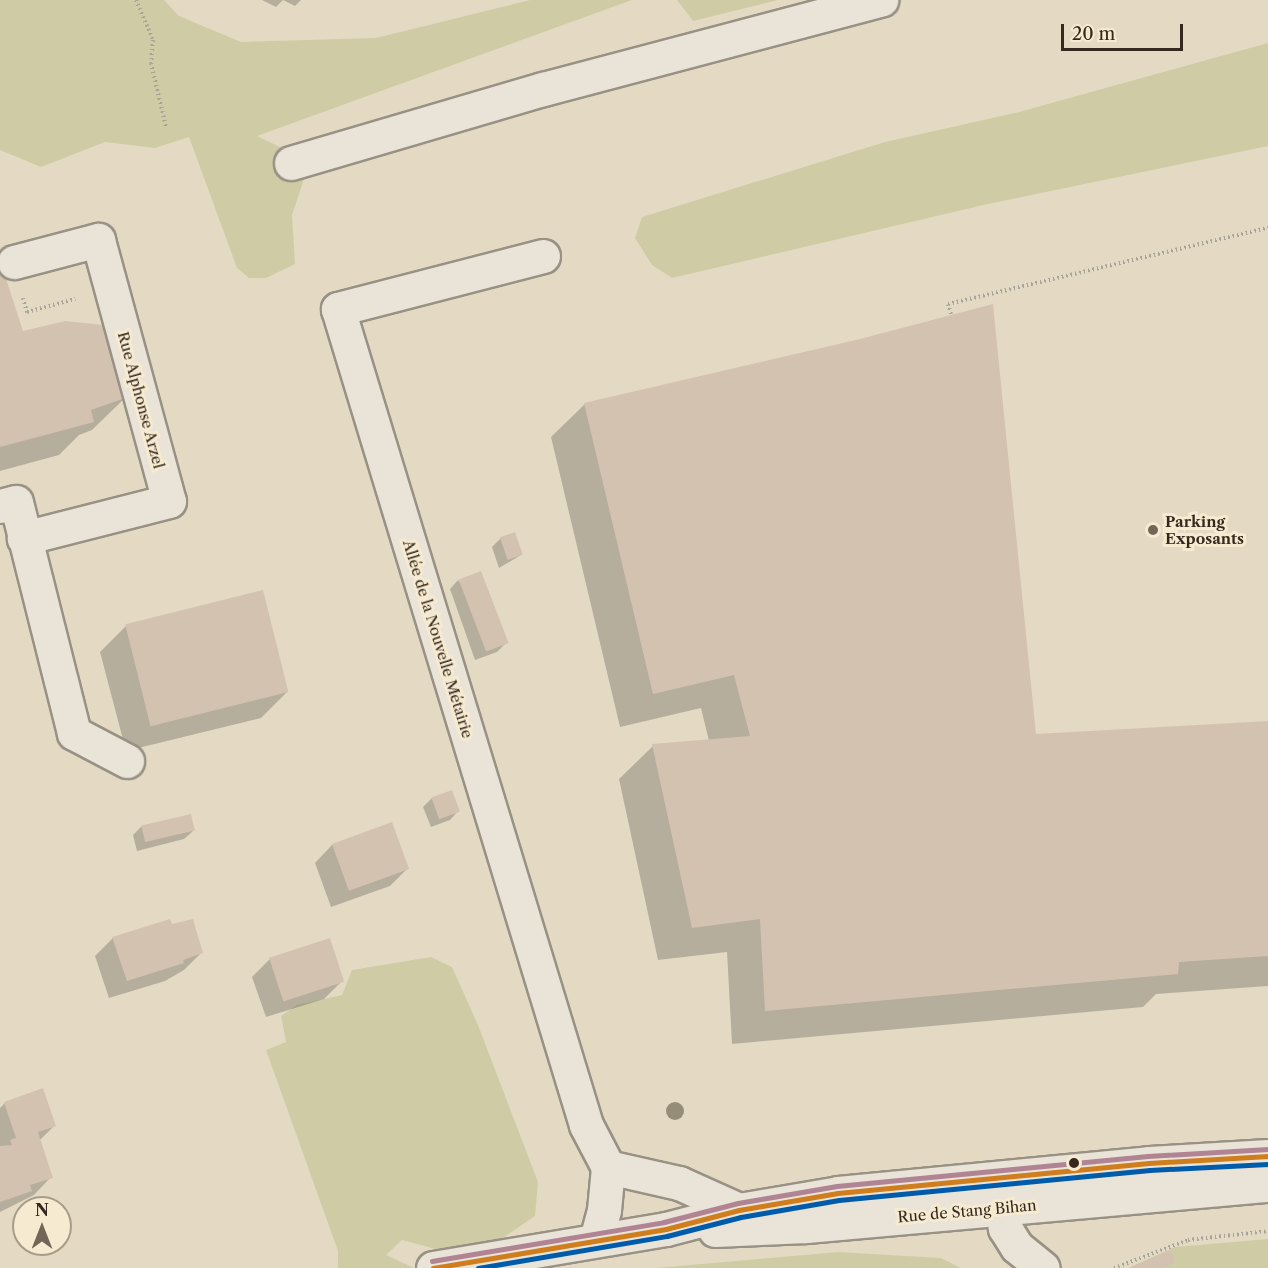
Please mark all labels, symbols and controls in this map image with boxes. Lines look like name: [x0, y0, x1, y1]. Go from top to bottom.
scale bar: [1064, 12, 1186, 50]
text: 20 m: [1072, 23, 1115, 45]
street label: Rue Alphonse Arzel: [114, 329, 168, 471]
place label: Parking Exposants: [1165, 512, 1244, 547]
marker: Parking Exposants: [1146, 523, 1160, 537]
street label: Allée de la Nouvelle Métairie: [399, 538, 477, 740]
unlabelled marker: [1068, 1157, 1080, 1169]
north arrow: [12, 1196, 72, 1256]
street label: Rue de Stang Bihan: [897, 1196, 1037, 1226]
text: N: [35, 1200, 49, 1220]

